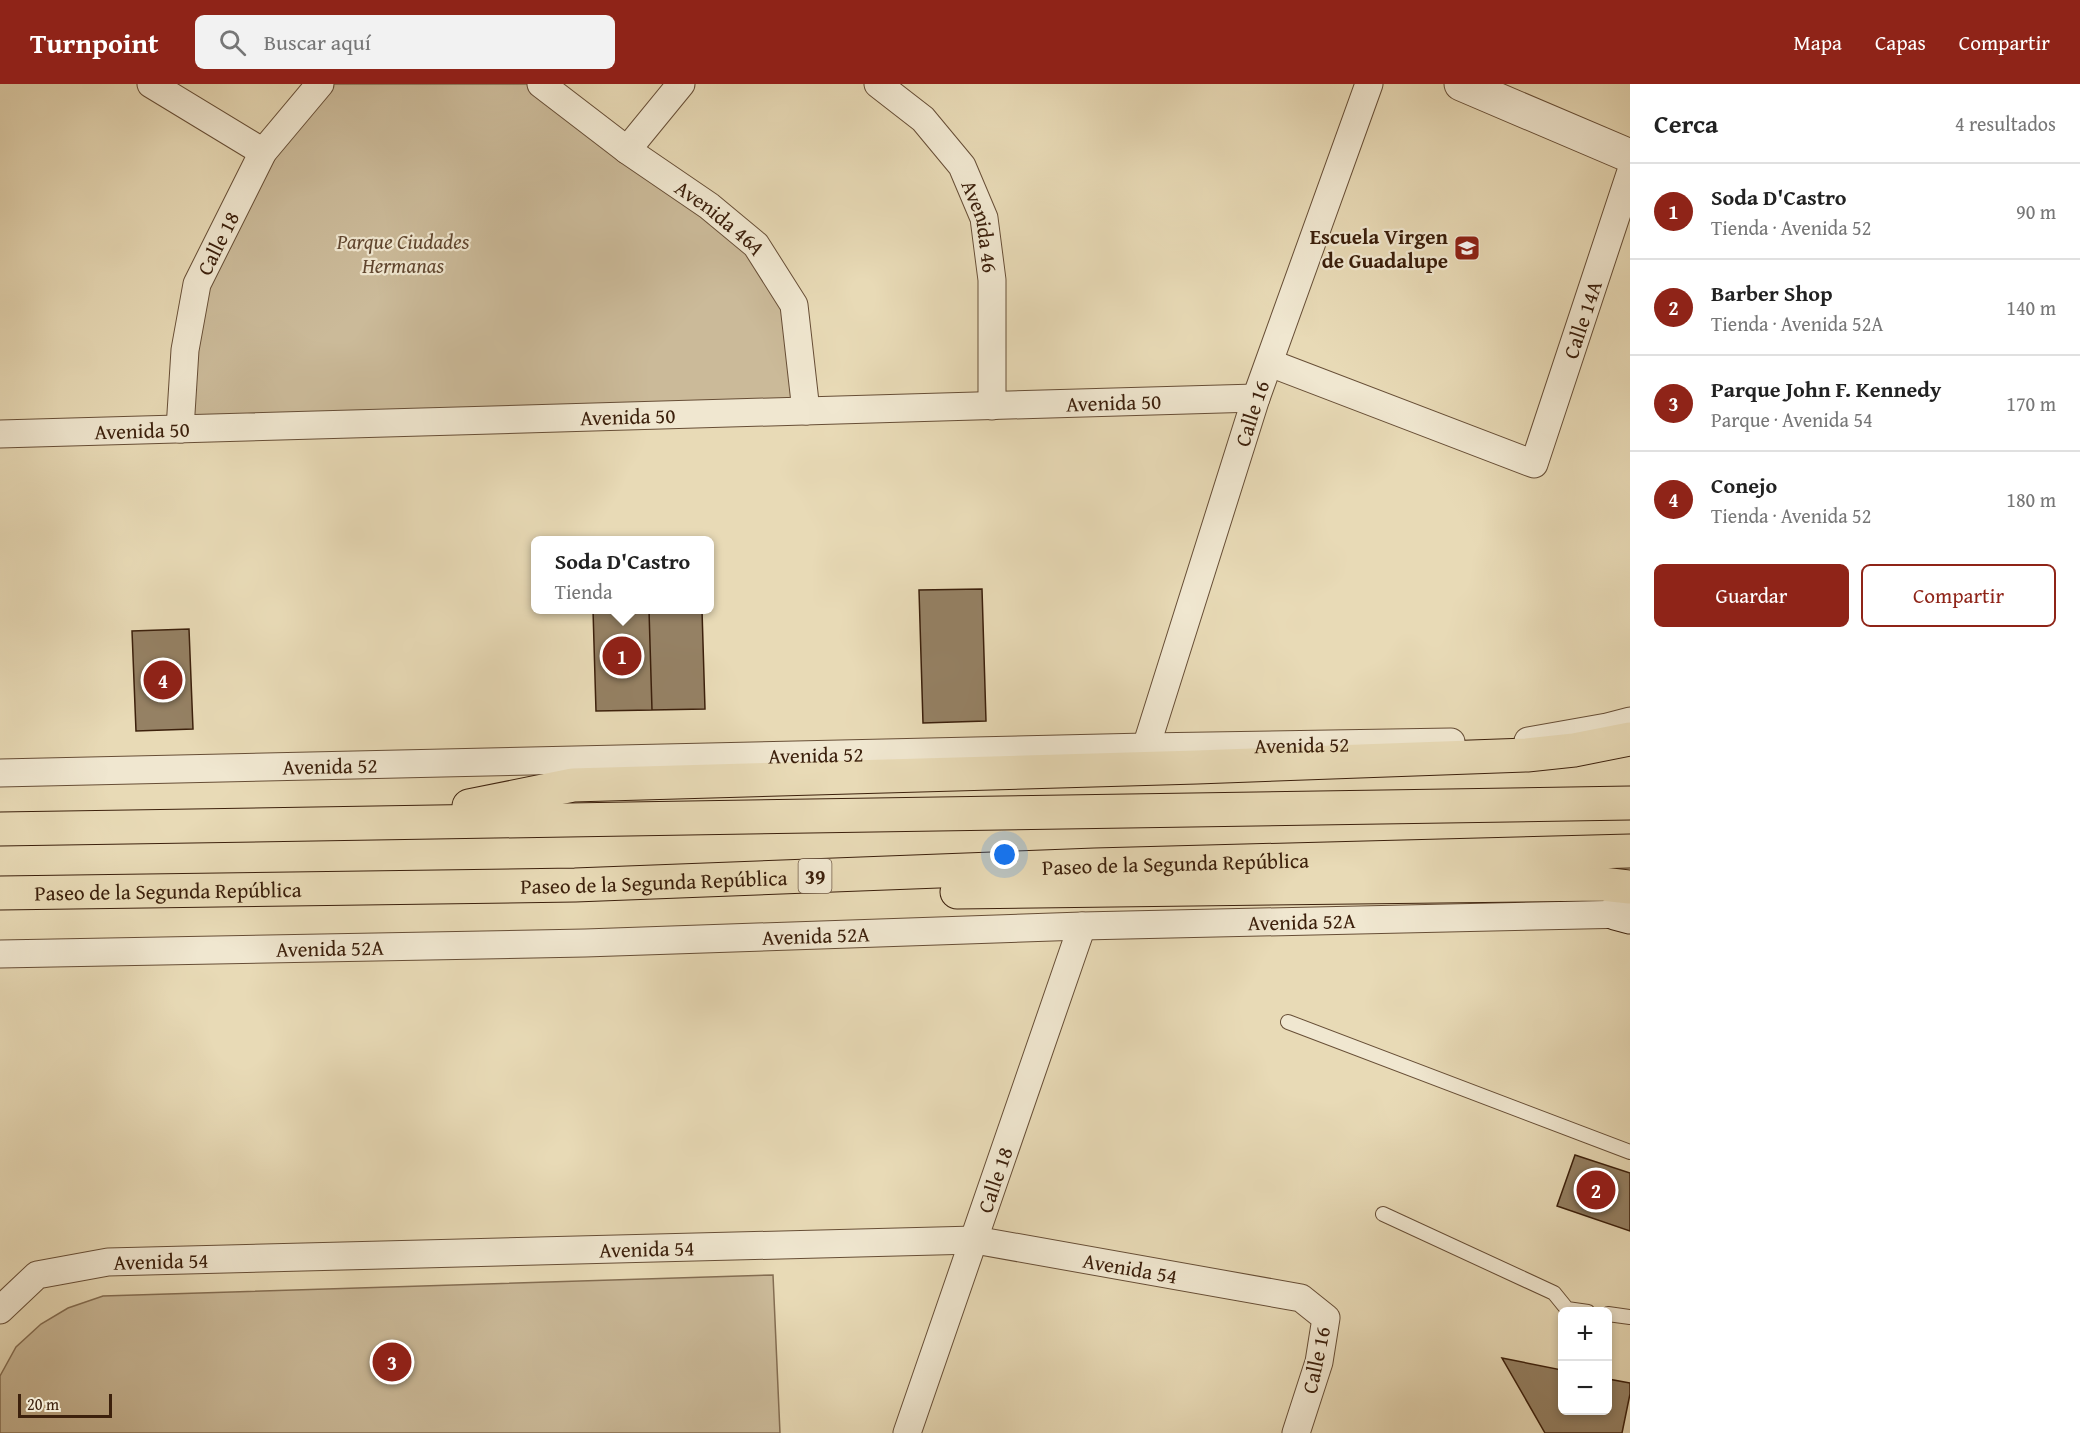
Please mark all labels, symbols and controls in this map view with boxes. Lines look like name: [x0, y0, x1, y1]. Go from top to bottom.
search box: [195, 15, 615, 69]
text: Turnpoint: [30, 22, 159, 63]
icon: search: [216, 26, 249, 59]
text: Buscar aquí: [264, 26, 371, 58]
text: Mapa: [1793, 27, 1842, 58]
text: Capas: [1875, 27, 1926, 58]
text: Compartir: [1959, 27, 2050, 58]
text: Cerca: [1654, 104, 1718, 143]
text: 4 resultados: [1955, 109, 2056, 138]
street label: Avenida 46A: [669, 172, 774, 261]
street label: Avenida 46: [954, 175, 1006, 275]
text: Soda D'Castro: [1711, 181, 1846, 213]
text: 1: [1668, 197, 1679, 226]
text: 90 m: [2016, 197, 2056, 226]
street label: Calle 18: [188, 206, 247, 280]
text: Tienda · Avenida 52: [1711, 213, 1871, 242]
place label: Escuela Virgen de Guadalupe: [1310, 221, 1449, 276]
park label: Parque Ciudades Hermanas: [336, 226, 470, 281]
school or university icon: Escuela Virgen de Guadalupe: [1452, 233, 1482, 263]
street label: Calle 14A: [1554, 276, 1609, 363]
text: Barber Shop: [1711, 277, 1833, 309]
text: 2: [1668, 293, 1679, 322]
text: 140 m: [2006, 293, 2056, 322]
text: Tienda · Avenida 52A: [1711, 309, 1883, 338]
text: Parque John F. Kennedy: [1711, 373, 1941, 405]
street label: Calle 16: [1226, 376, 1277, 450]
street label: Avenida 50: [1065, 385, 1162, 419]
text: 3: [1668, 389, 1679, 418]
text: 170 m: [2006, 389, 2056, 418]
street label: Avenida 50: [580, 399, 676, 433]
text: Parque · Avenida 54: [1711, 405, 1873, 434]
street label: Avenida 50: [94, 413, 190, 447]
text: Conejo: [1711, 469, 1777, 501]
text: 4: [1668, 485, 1679, 514]
text: 180 m: [2006, 485, 2056, 514]
text: Tienda · Avenida 52: [1711, 501, 1871, 530]
popup: [531, 536, 714, 614]
text: Soda D'Castro: [555, 545, 690, 577]
button: Guardar: [1654, 564, 1849, 627]
button: Compartir: [1861, 564, 2056, 627]
text: Tienda: [555, 577, 612, 606]
pin: 1: [602, 634, 642, 678]
pin: 4: [144, 658, 182, 702]
street label: Avenida 52: [1254, 728, 1350, 761]
street label: Avenida 52: [768, 738, 864, 771]
street label: Avenida 52: [282, 749, 378, 782]
your location: [990, 840, 1019, 869]
street label: Paseo de la Segunda República: [1041, 844, 1310, 883]
road number: 39: [798, 859, 832, 893]
street label: Paseo de la Segunda República: [520, 861, 788, 901]
street label: Paseo de la Segunda República: [34, 873, 302, 908]
street label: Avenida 52A: [1247, 905, 1356, 938]
street label: Avenida 52A: [761, 918, 871, 952]
street label: Avenida 52A: [276, 931, 384, 964]
street label: Calle 18: [969, 1143, 1020, 1217]
pin: 2: [1576, 1168, 1616, 1212]
street label: Avenida 54: [599, 1232, 695, 1265]
street label: Avenida 54: [113, 1244, 209, 1277]
street label: Avenida 54: [1081, 1244, 1180, 1291]
map controls: [1558, 1307, 1612, 1415]
button: +: [1558, 1307, 1612, 1361]
street label: Calle 16: [1294, 1324, 1338, 1396]
pin: 3: [372, 1340, 412, 1384]
button: −: [1558, 1361, 1612, 1415]
scale bar: [18, 1391, 112, 1418]
text: 20 m: [27, 1392, 59, 1416]

